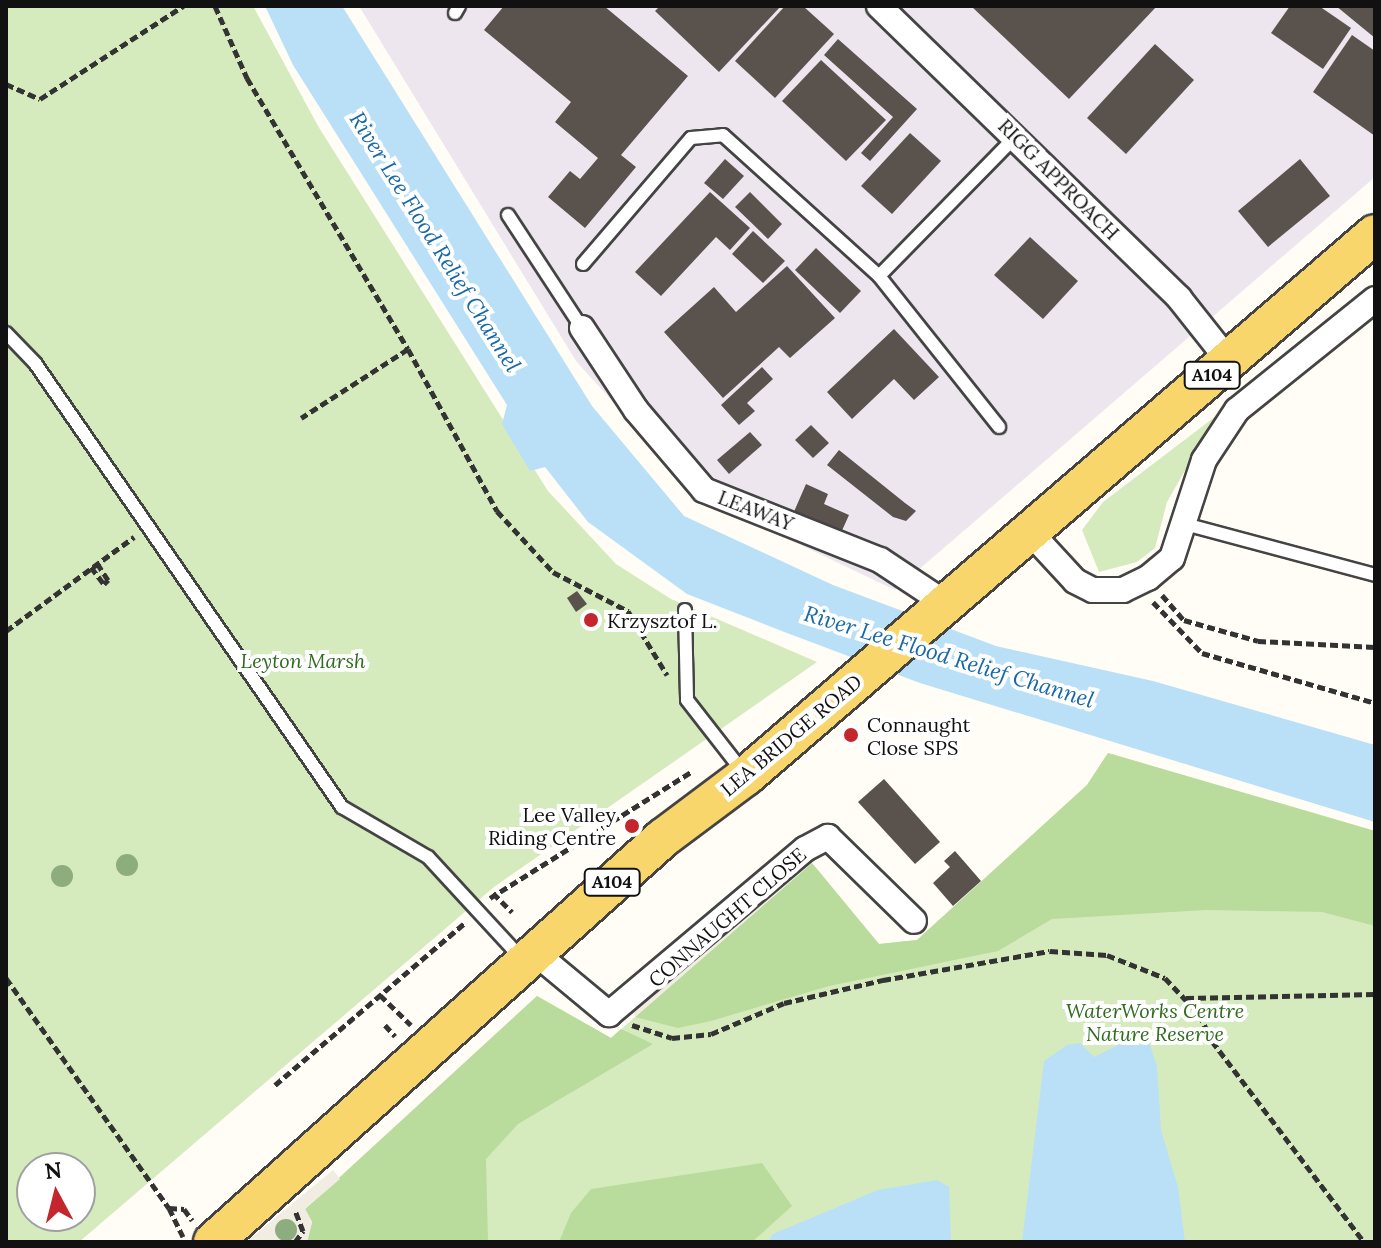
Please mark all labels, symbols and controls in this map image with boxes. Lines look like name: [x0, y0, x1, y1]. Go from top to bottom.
water label: River Lee Flood Relief Channel: [344, 107, 526, 377]
street label: RIGG APPROACH: [993, 113, 1125, 245]
road number: A104: [1182, 361, 1242, 389]
street label: LEAWAY: [715, 485, 797, 535]
water label: River Lee Flood Relief Channel: [801, 600, 1097, 714]
place label: Krzysztof L.: [607, 608, 717, 632]
marker: Krzysztof L.: [582, 611, 600, 629]
park label: Leyton Marsh: [241, 648, 365, 672]
street label: LEA BRIDGE ROAD: [716, 669, 866, 801]
place label: Connaught Close SPS: [867, 712, 970, 759]
marker: Connaught Close SPS: [842, 726, 860, 744]
place label: Lee Valley Riding Centre: [488, 802, 616, 849]
marker: Lee Valley Riding Centre: [623, 817, 641, 835]
street label: CONNAUGHT CLOSE: [643, 842, 811, 992]
road number: A104: [582, 868, 642, 896]
park label: WaterWorks Centre Nature Reserve: [1066, 998, 1244, 1045]
north arrow: [16, 1152, 96, 1232]
text: N: [43, 1155, 63, 1185]

